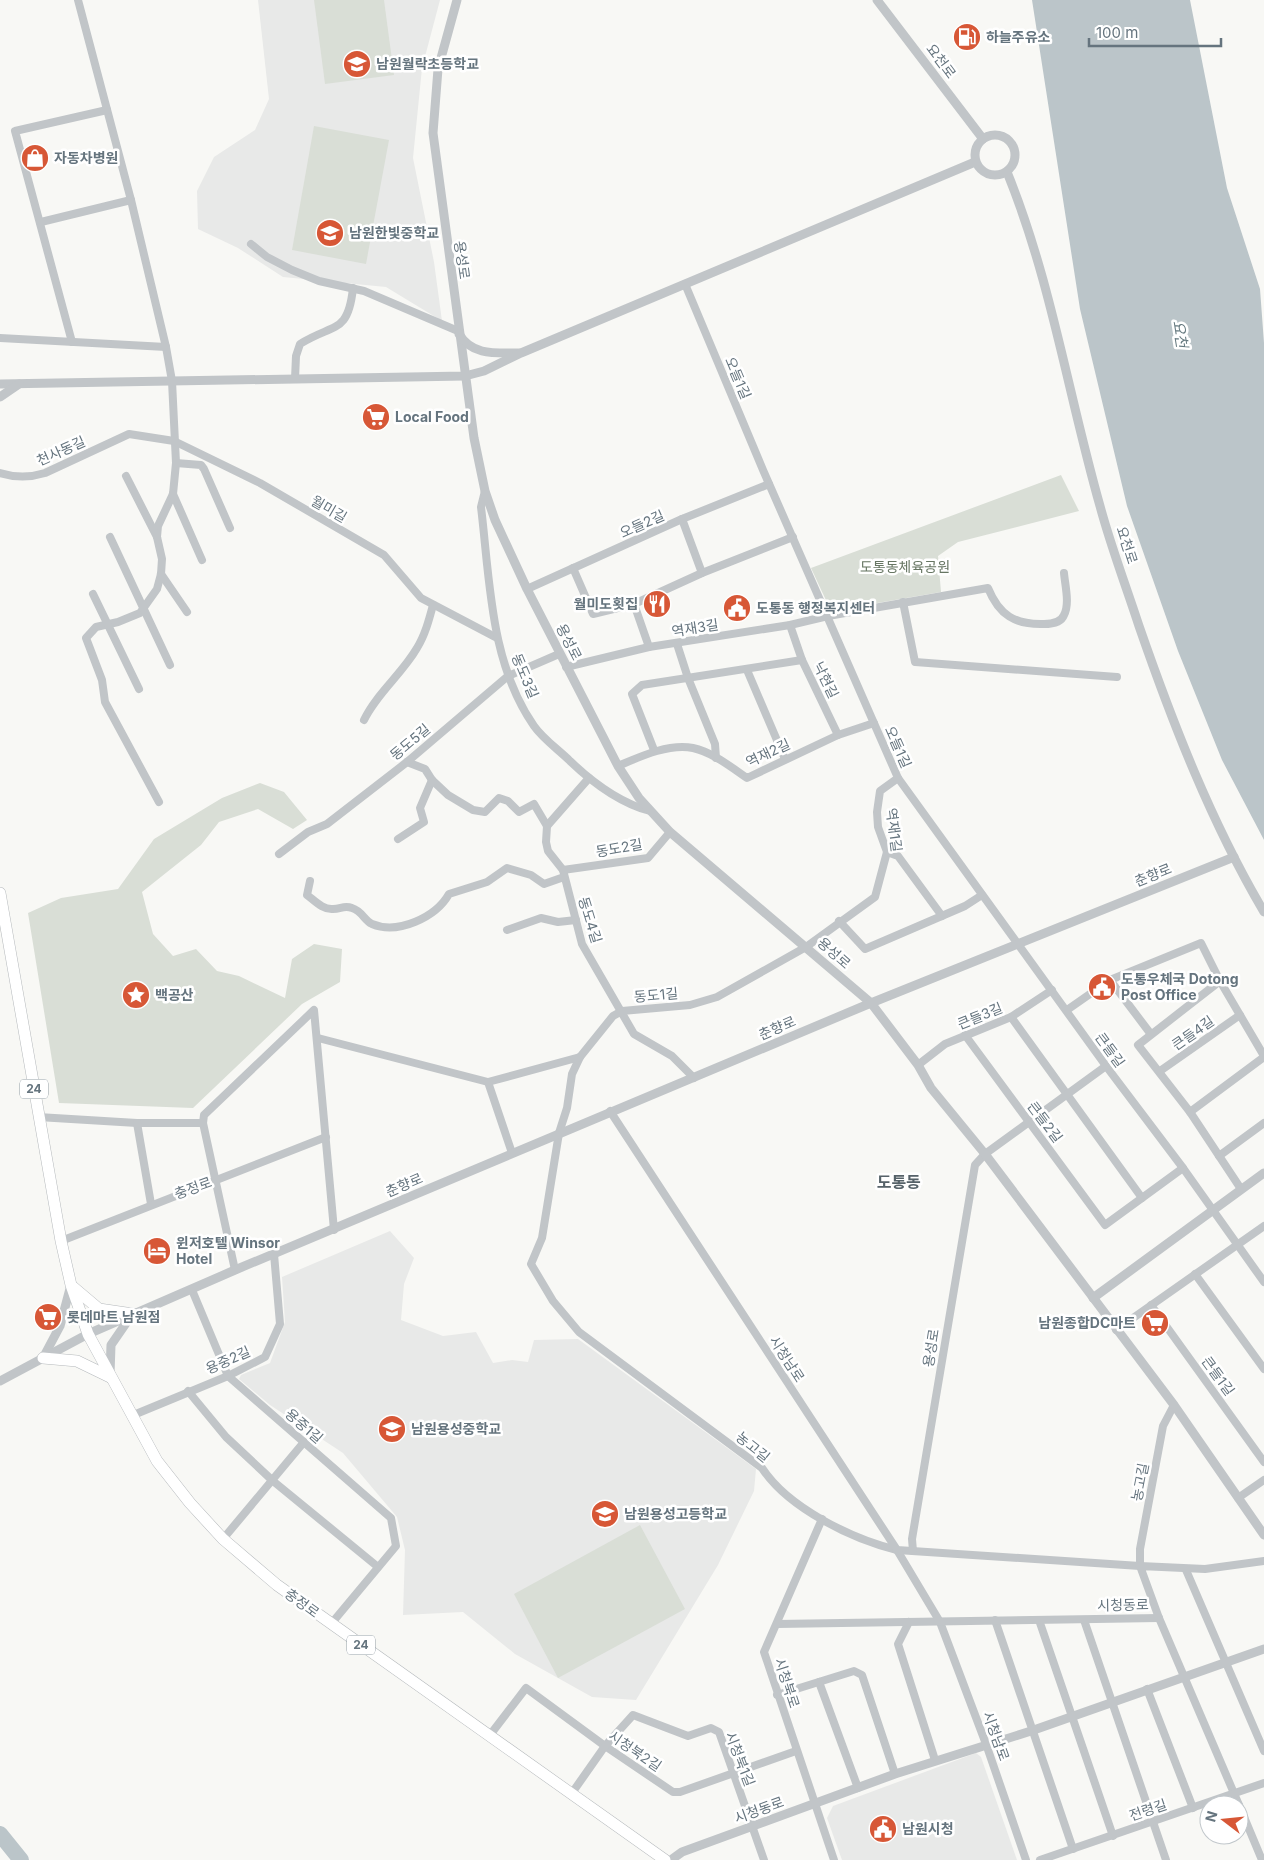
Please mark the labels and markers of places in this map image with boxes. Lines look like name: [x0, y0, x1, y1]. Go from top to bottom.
fuel station icon: 하늘주유소: [952, 22, 982, 52]
place label: 하늘주유소: [986, 28, 1051, 45]
school or university icon: 남원월락초등학교: [342, 49, 372, 79]
place label: 남원월락초등학교: [376, 55, 479, 72]
shop icon: 자동차병원: [20, 143, 50, 173]
place label: 자동차병원: [54, 149, 118, 166]
school or university icon: 남원한빛중학교: [315, 218, 345, 248]
place label: 남원한빛중학교: [349, 224, 439, 241]
supermarket icon: Local Food: [361, 402, 391, 432]
place label: Local Food: [395, 408, 469, 425]
restaurant icon: 월미도횟집: [642, 589, 672, 619]
public building icon: 도통동 행정복지센터: [722, 593, 752, 623]
place label: 월미도횟집: [574, 595, 638, 612]
place label: 도통동 행정복지센터: [756, 599, 875, 616]
place label: 도통우체국 Dotong Post Office: [1121, 970, 1239, 1003]
public building icon: 도통우체국 Dotong Post Office: [1087, 972, 1117, 1002]
place icon: 백공산: [121, 980, 151, 1010]
place label: 백공산: [155, 986, 194, 1003]
place label: 윈저호텔 Winsor Hotel: [176, 1234, 280, 1267]
hotel icon: 윈저호텔 Winsor Hotel: [142, 1236, 172, 1266]
supermarket icon: 롯데마트 남원점: [33, 1302, 63, 1332]
place label: 롯데마트 남원점: [67, 1308, 160, 1325]
supermarket icon: 남원종합DC마트: [1140, 1308, 1170, 1338]
place label: 남원종합DC마트: [1038, 1314, 1136, 1331]
school or university icon: 남원용성중학교: [377, 1414, 407, 1444]
place label: 남원용성중학교: [411, 1420, 501, 1437]
school or university icon: 남원용성고등학교: [590, 1499, 620, 1529]
place label: 남원용성고등학교: [624, 1505, 727, 1522]
public building icon: 남원시청: [868, 1814, 898, 1844]
place label: 남원시청: [902, 1820, 954, 1837]

